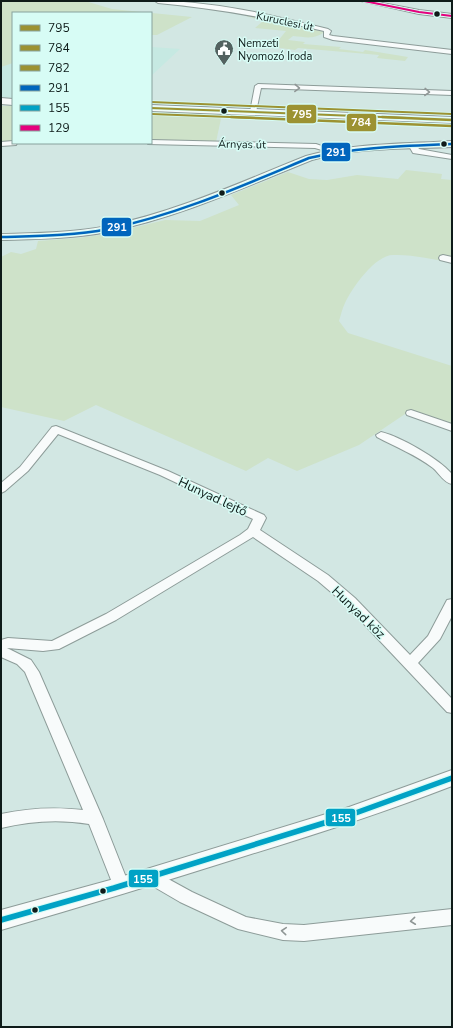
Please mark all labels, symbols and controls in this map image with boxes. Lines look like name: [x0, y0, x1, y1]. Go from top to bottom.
street label: Kuruclesi út: [255, 8, 315, 35]
unlabelled marker: [432, 9, 442, 19]
legend: [12, 12, 152, 144]
text: 795: [48, 20, 70, 36]
place label: Nemzeti Nyomozó Iroda: [238, 36, 312, 64]
public building icon: Nemzeti Nyomozó Iroda: [213, 38, 235, 66]
text: 784: [48, 40, 70, 56]
text: 782: [48, 60, 70, 76]
text: 291: [48, 80, 70, 96]
one-way arrow: [294, 83, 300, 92]
one-way arrow: [424, 88, 430, 97]
text: 155: [48, 100, 70, 116]
line badge: 795: [286, 104, 317, 124]
unlabelled marker: [219, 106, 229, 116]
text: 795: [292, 107, 312, 122]
line badge: 784: [346, 113, 377, 132]
text: 784: [351, 115, 371, 130]
text: 129: [48, 120, 70, 136]
street label: Árnyas út: [218, 136, 266, 152]
unlabelled marker: [439, 139, 449, 149]
line badge: 291: [321, 142, 351, 162]
text: 291: [326, 145, 346, 160]
unlabelled marker: [217, 188, 227, 198]
line badge: 291: [101, 217, 132, 237]
text: 291: [107, 220, 127, 235]
street label: Hunyad lejtő: [175, 473, 250, 521]
street label: Hunyad köz: [327, 582, 389, 643]
line badge: 155: [325, 808, 356, 827]
text: 155: [331, 811, 351, 826]
line badge: 155: [128, 869, 159, 888]
text: 155: [133, 872, 153, 887]
unlabelled marker: [98, 886, 108, 896]
unlabelled marker: [30, 905, 40, 915]
one-way arrow: [410, 917, 416, 926]
one-way arrow: [281, 927, 287, 936]

